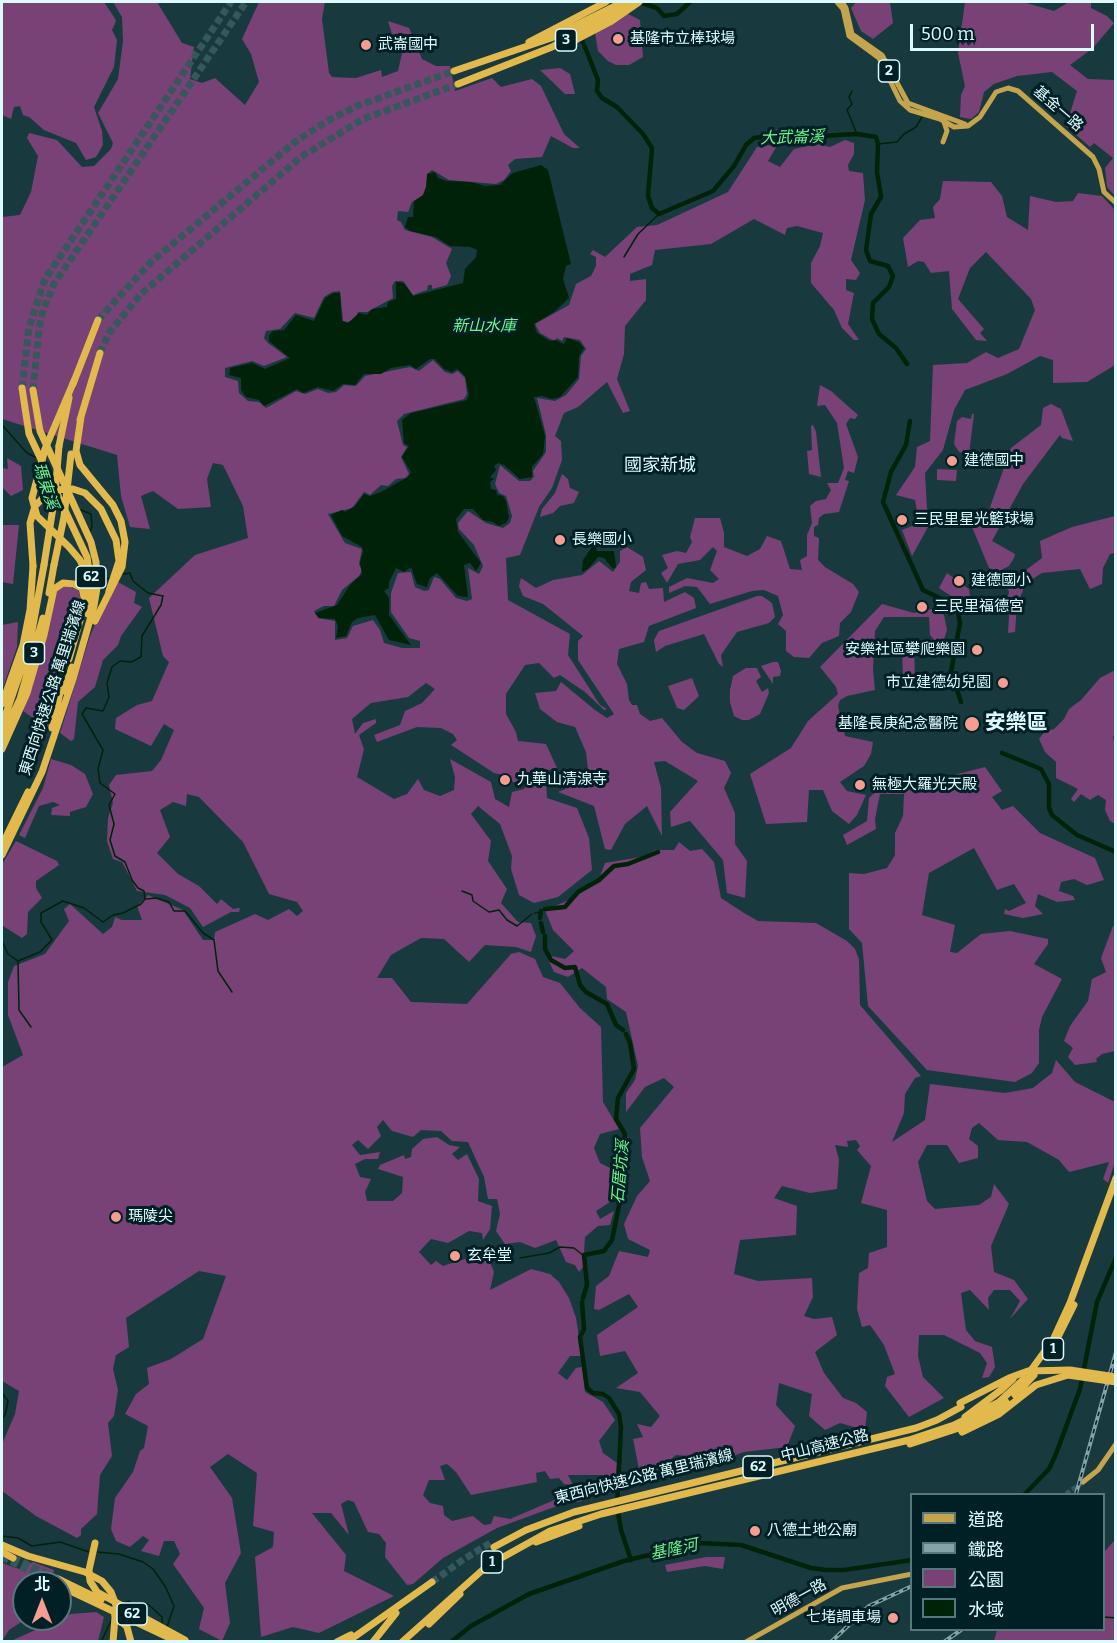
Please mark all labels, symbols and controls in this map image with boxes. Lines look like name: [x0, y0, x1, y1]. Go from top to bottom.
scale bar: [913, 12, 1098, 50]
text: 500 m: [921, 23, 974, 45]
road number: 3: [556, 29, 576, 51]
place label: 基隆市立棒球場: [630, 30, 735, 48]
marker: 基隆市立棒球場: [611, 32, 625, 46]
place label: 武崙國中: [378, 36, 438, 54]
marker: 武崙國中: [359, 38, 373, 52]
road number: 2: [878, 60, 900, 82]
street label: 基金一路: [1029, 83, 1087, 135]
water label: 大武崙溪: [760, 127, 824, 149]
water label: 新山水庫: [452, 317, 516, 337]
place label: 建德國中: [964, 452, 1024, 470]
marker: 建德國中: [945, 454, 959, 468]
district label: 國家新城: [624, 455, 696, 477]
water label: 瑪東溪: [28, 460, 62, 512]
place label: 三民里星光籃球場: [914, 511, 1034, 529]
marker: 三民里星光籃球場: [895, 513, 909, 527]
place label: 長樂國小: [572, 531, 632, 549]
marker: 長樂國小: [553, 533, 567, 547]
road number: 62: [76, 566, 106, 588]
place label: 建德國小: [971, 572, 1031, 590]
marker: 建德國小: [952, 574, 966, 588]
street label: 東西向快速公路 萬里瑞濱線: [16, 598, 90, 778]
place label: 三民里福德宮: [934, 598, 1024, 616]
marker: 三民里福德宮: [915, 600, 929, 614]
place label: 安樂社區攀爬樂園: [845, 641, 965, 659]
road number: 3: [24, 642, 44, 664]
marker: 安樂社區攀爬樂園: [970, 643, 984, 657]
place label: 市立建德幼兒園: [886, 674, 991, 692]
marker: 市立建德幼兒園: [996, 676, 1010, 690]
district label: 安樂區: [985, 710, 1047, 736]
place label: 基隆長庚紀念醫院: [838, 715, 958, 733]
marker: 基隆長庚紀念醫院: [963, 715, 981, 733]
place label: 九華山清湶寺: [517, 771, 607, 789]
marker: 九華山清湶寺: [498, 773, 512, 787]
place label: 無極大羅光天殿: [872, 776, 977, 794]
marker: 無極大羅光天殿: [853, 778, 867, 792]
water label: 石厝坑溪: [609, 1139, 633, 1205]
place label: 瑪陵尖: [128, 1208, 173, 1226]
marker: 瑪陵尖: [109, 1210, 123, 1224]
place label: 玄牟堂: [467, 1247, 512, 1265]
marker: 玄牟堂: [448, 1249, 462, 1263]
road number: 1: [1042, 1338, 1064, 1360]
street label: 中山高速公路: [779, 1426, 871, 1466]
street label: 東西向快速公路 萬里瑞濱線: [553, 1446, 735, 1508]
road number: 62: [743, 1456, 773, 1478]
legend: [910, 1493, 1105, 1631]
text: 道路: [968, 1509, 1004, 1531]
place label: 八德土地公廟: [767, 1522, 857, 1540]
marker: 八德土地公廟: [748, 1524, 762, 1538]
water label: 基隆河: [649, 1536, 699, 1564]
text: 鐵路: [968, 1539, 1004, 1561]
road number: 1: [482, 1551, 502, 1573]
text: 公園: [968, 1569, 1004, 1591]
north arrow: [12, 1571, 72, 1631]
text: 北: [34, 1575, 50, 1594]
street label: 明德一路: [768, 1576, 830, 1620]
text: 水域: [968, 1599, 1004, 1621]
road number: 62: [117, 1603, 147, 1625]
place label: 七堵調車場: [806, 1609, 881, 1627]
marker: 七堵調車場: [886, 1611, 900, 1625]

